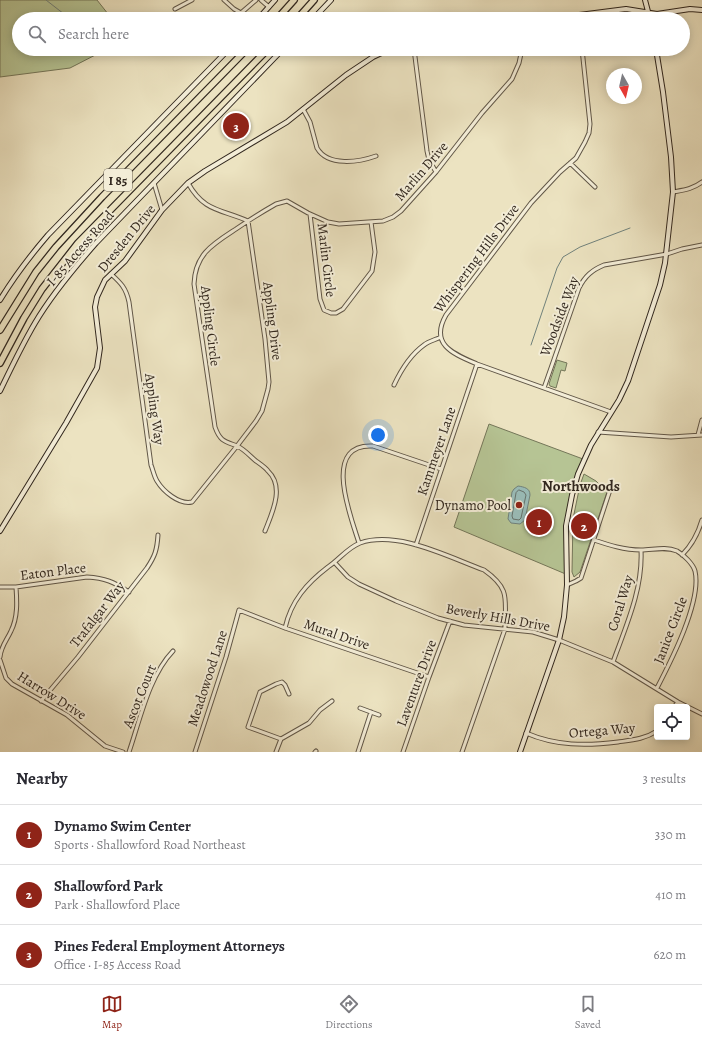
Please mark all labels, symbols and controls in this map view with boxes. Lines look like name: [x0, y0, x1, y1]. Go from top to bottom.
search box: [12, 12, 690, 56]
icon: search: [26, 23, 48, 45]
text: Search here: [58, 24, 129, 44]
north arrow: [606, 68, 642, 104]
pin: 3: [223, 111, 249, 141]
street label: Marlin Drive: [390, 138, 452, 205]
road number: I 85: [104, 169, 132, 191]
street label: Dresden Drive: [93, 200, 160, 276]
street label: Whispering Hills Drive: [429, 200, 524, 317]
street label: I-85 Access Road: [42, 206, 119, 290]
street label: Marlin Circle: [313, 222, 340, 298]
street label: Woodside Way: [535, 273, 584, 360]
street label: Appling Drive: [258, 280, 287, 361]
street label: Appling Circle: [196, 284, 225, 367]
street label: Appling Way: [140, 371, 169, 447]
street label: Kammeyer Lane: [412, 404, 461, 498]
your location: [368, 425, 388, 445]
district label: Northwoods: [542, 476, 620, 496]
place label: Dynamo Pool: [435, 496, 512, 515]
marker: Dynamo Pool: [514, 500, 524, 510]
pin: 1: [526, 507, 552, 537]
pin: 2: [571, 511, 597, 541]
street label: Eaton Place: [19, 558, 87, 585]
street label: Coral Way: [603, 572, 638, 634]
street label: Trafalgar Way: [65, 577, 130, 651]
street label: Janice Circle: [649, 594, 692, 666]
street label: Beverly Hills Drive: [444, 599, 552, 636]
street label: Mural Drive: [301, 614, 372, 655]
street label: Meadowood Lane: [183, 628, 232, 729]
street label: Laventure Drive: [392, 637, 441, 729]
street label: Ascot Court: [118, 661, 161, 732]
street label: Harrow Drive: [14, 667, 90, 724]
map controls: [654, 704, 690, 740]
button: locate: [654, 704, 690, 740]
street label: Ortega Way: [568, 718, 637, 743]
text: Nearby: [16, 767, 67, 790]
text: 3 results: [642, 770, 686, 787]
text: Dynamo Swim Center: [54, 816, 191, 836]
text: 1: [27, 826, 31, 843]
text: 330 m: [655, 826, 686, 843]
text: Sports · Shallowford Road Northeast: [54, 836, 246, 853]
text: Shallowford Park: [54, 876, 163, 896]
text: 2: [26, 886, 32, 903]
text: 410 m: [655, 886, 686, 903]
text: Park · Shallowford Place: [54, 896, 180, 913]
text: Pines Federal Employment Attorneys: [54, 936, 285, 956]
text: 3: [26, 946, 32, 963]
text: 620 m: [653, 946, 686, 963]
text: Office · I-85 Access Road: [54, 956, 181, 973]
tab: Map: [101, 993, 123, 1032]
tab: Directions: [325, 993, 373, 1032]
tab: Saved: [575, 993, 601, 1032]

